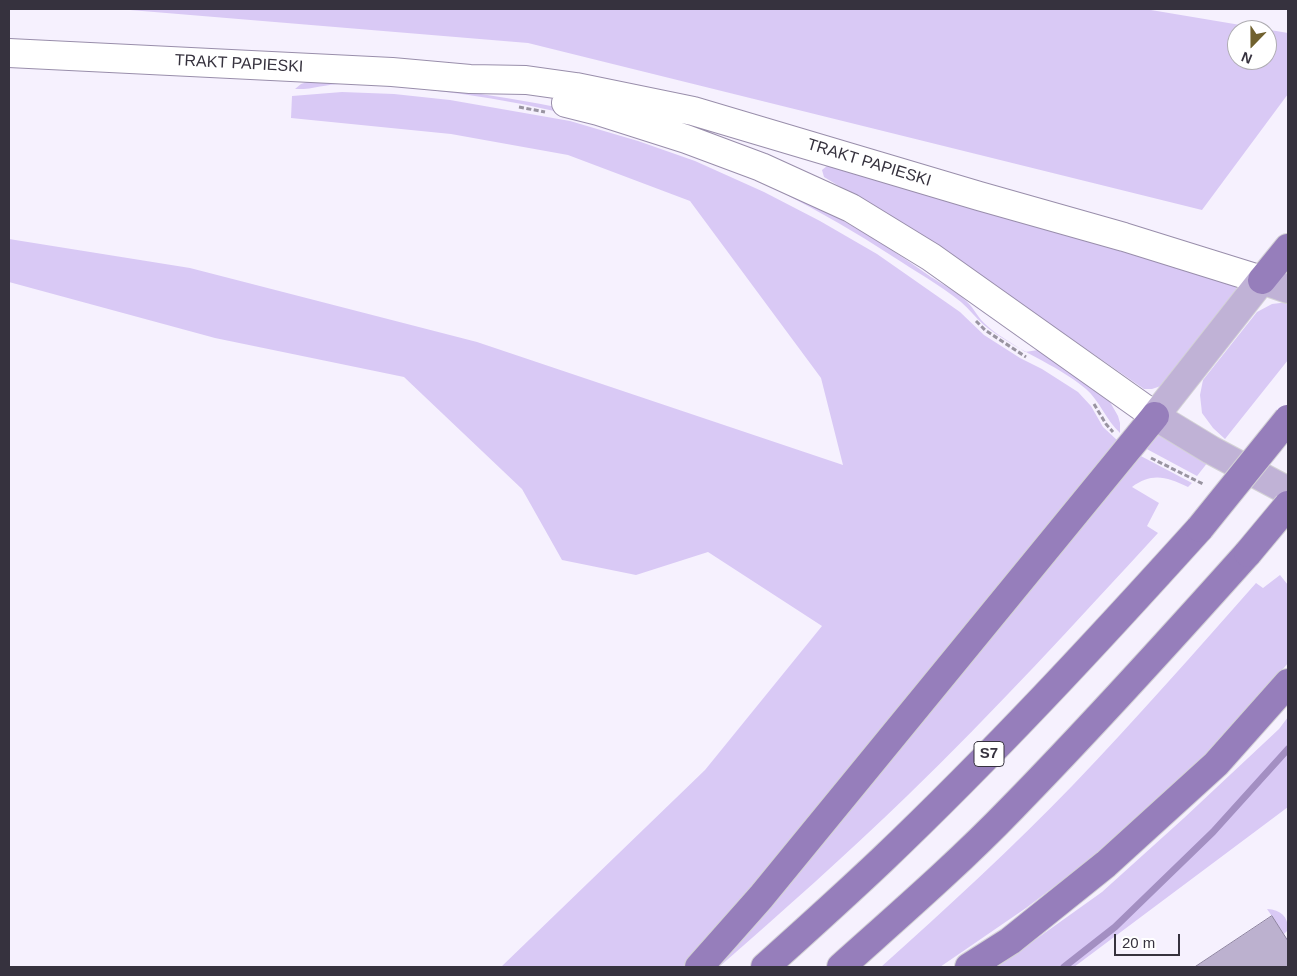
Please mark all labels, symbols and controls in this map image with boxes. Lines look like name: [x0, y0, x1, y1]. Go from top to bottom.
north arrow: [1227, 20, 1277, 70]
text: N: [1239, 49, 1254, 67]
street label: TRAKT PAPIESKI: [174, 51, 304, 77]
street label: TRAKT PAPIESKI: [805, 135, 933, 191]
road number: S7: [974, 742, 1004, 766]
scale bar: [1117, 924, 1183, 956]
text: 20 m: [1122, 934, 1155, 951]

